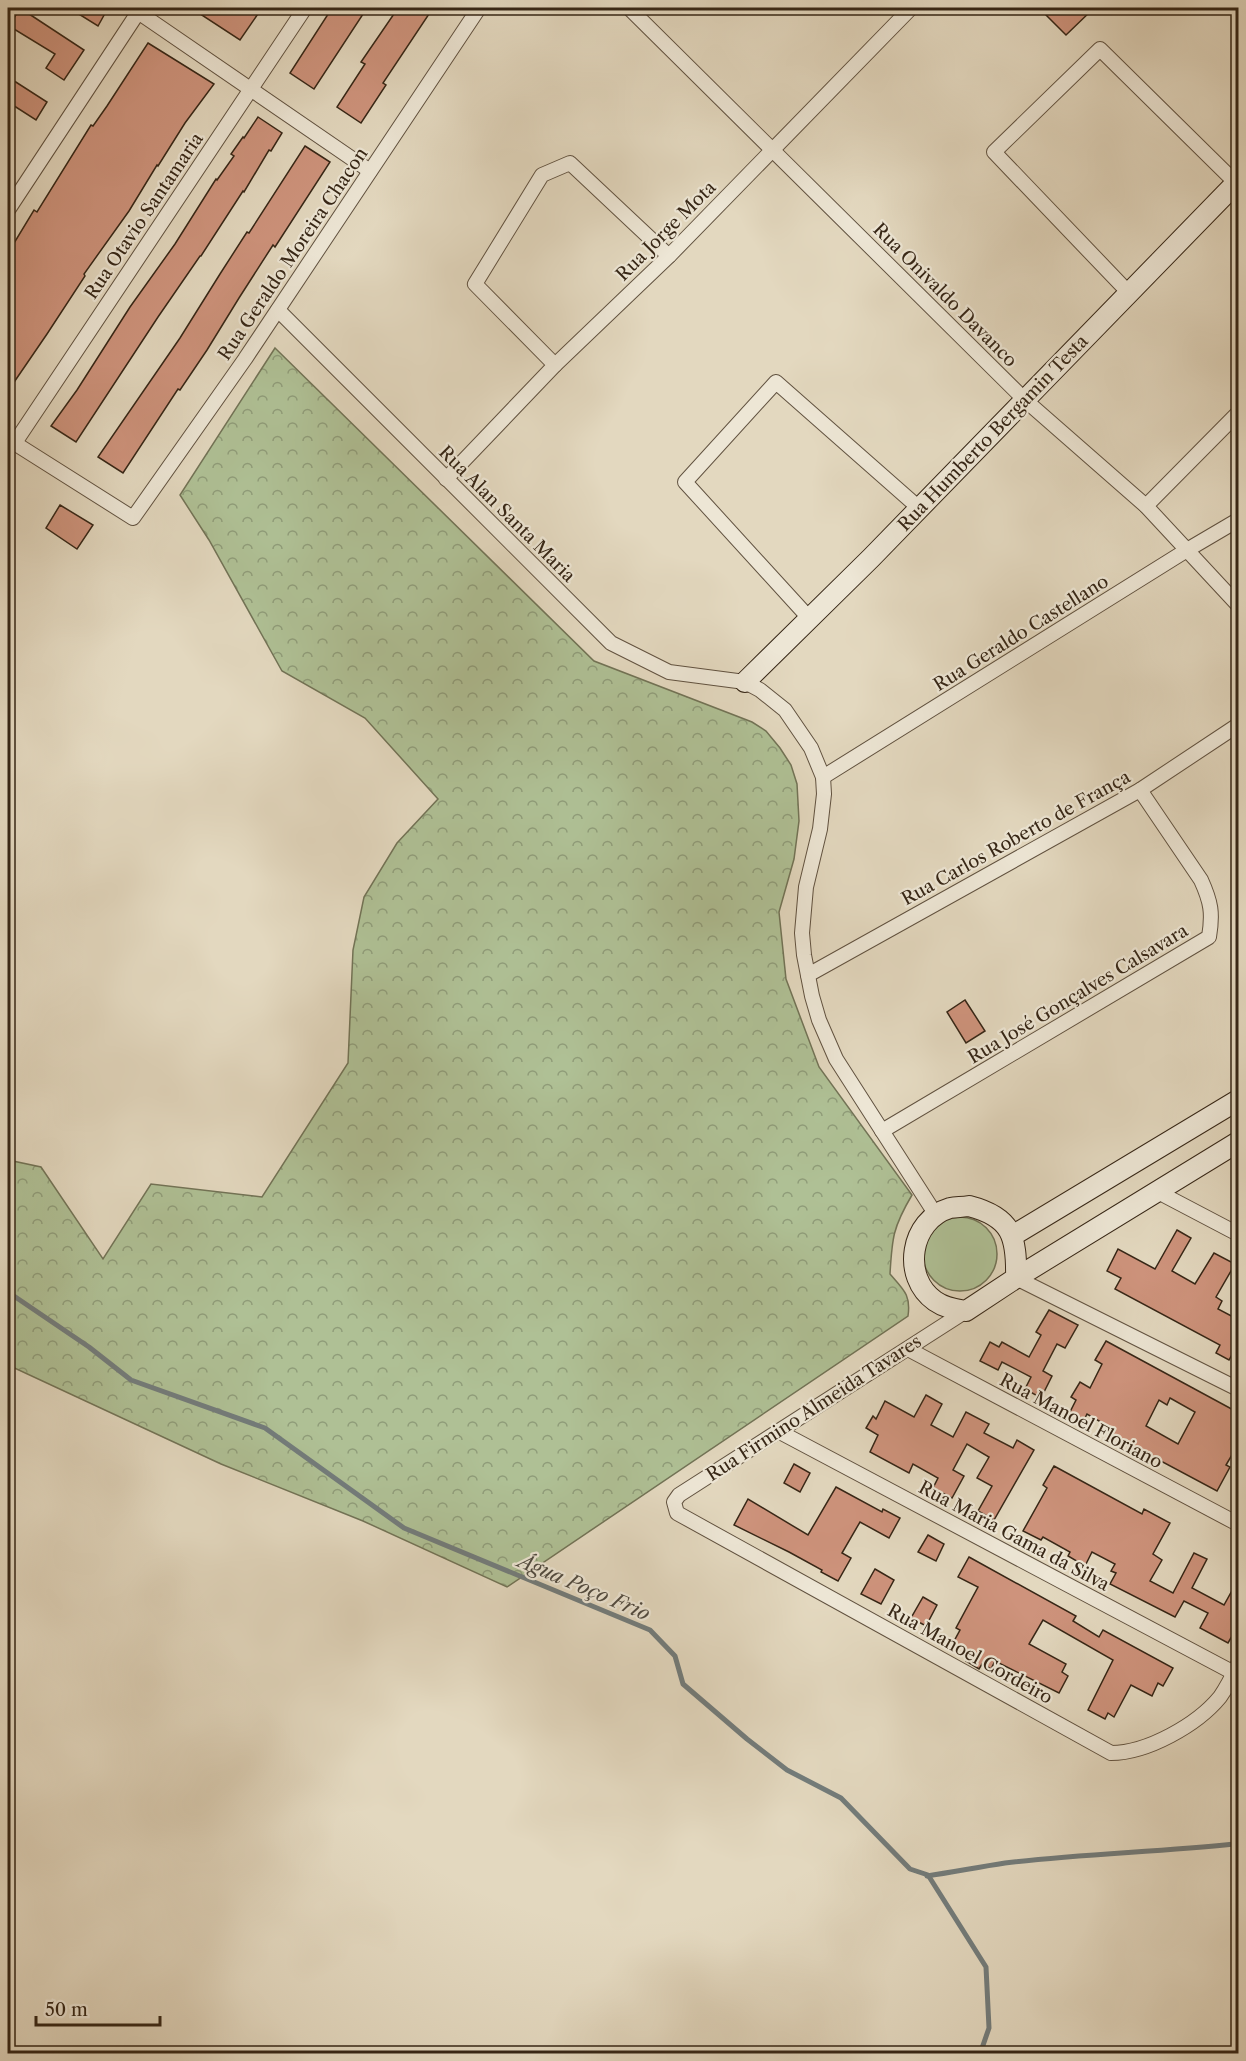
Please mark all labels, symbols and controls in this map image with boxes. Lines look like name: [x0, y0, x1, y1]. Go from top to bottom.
street label: Rua Otavio Santamaria: [80, 128, 208, 303]
street label: Rua Geraldo Moreira Chacon: [214, 144, 372, 364]
street label: Rua Jorge Mota: [612, 176, 721, 285]
street label: Rua Onivaldo Davanco: [868, 218, 1022, 372]
street label: Rua Humberto Bergamin Testa: [893, 330, 1093, 536]
street label: Rua Alan Santa Maria: [434, 441, 580, 587]
street label: Rua Geraldo Castellano: [929, 570, 1113, 696]
street label: Rua Carlos Roberto de França: [898, 766, 1135, 910]
street label: Rua José Gonçalves Calsavara: [964, 919, 1192, 1068]
street label: Rua Firmino Almeida Tavares: [702, 1330, 926, 1486]
street label: Rua Manoel Floriano: [996, 1369, 1166, 1473]
street label: Rua Maria Gama da Silva: [915, 1476, 1114, 1596]
water label: Água Poço Frio: [512, 1546, 654, 1626]
street label: Rua Manoel Cordeiro: [884, 1599, 1056, 1709]
scale bar: [36, 1989, 160, 2027]
text: 50 m: [45, 1999, 88, 2021]

